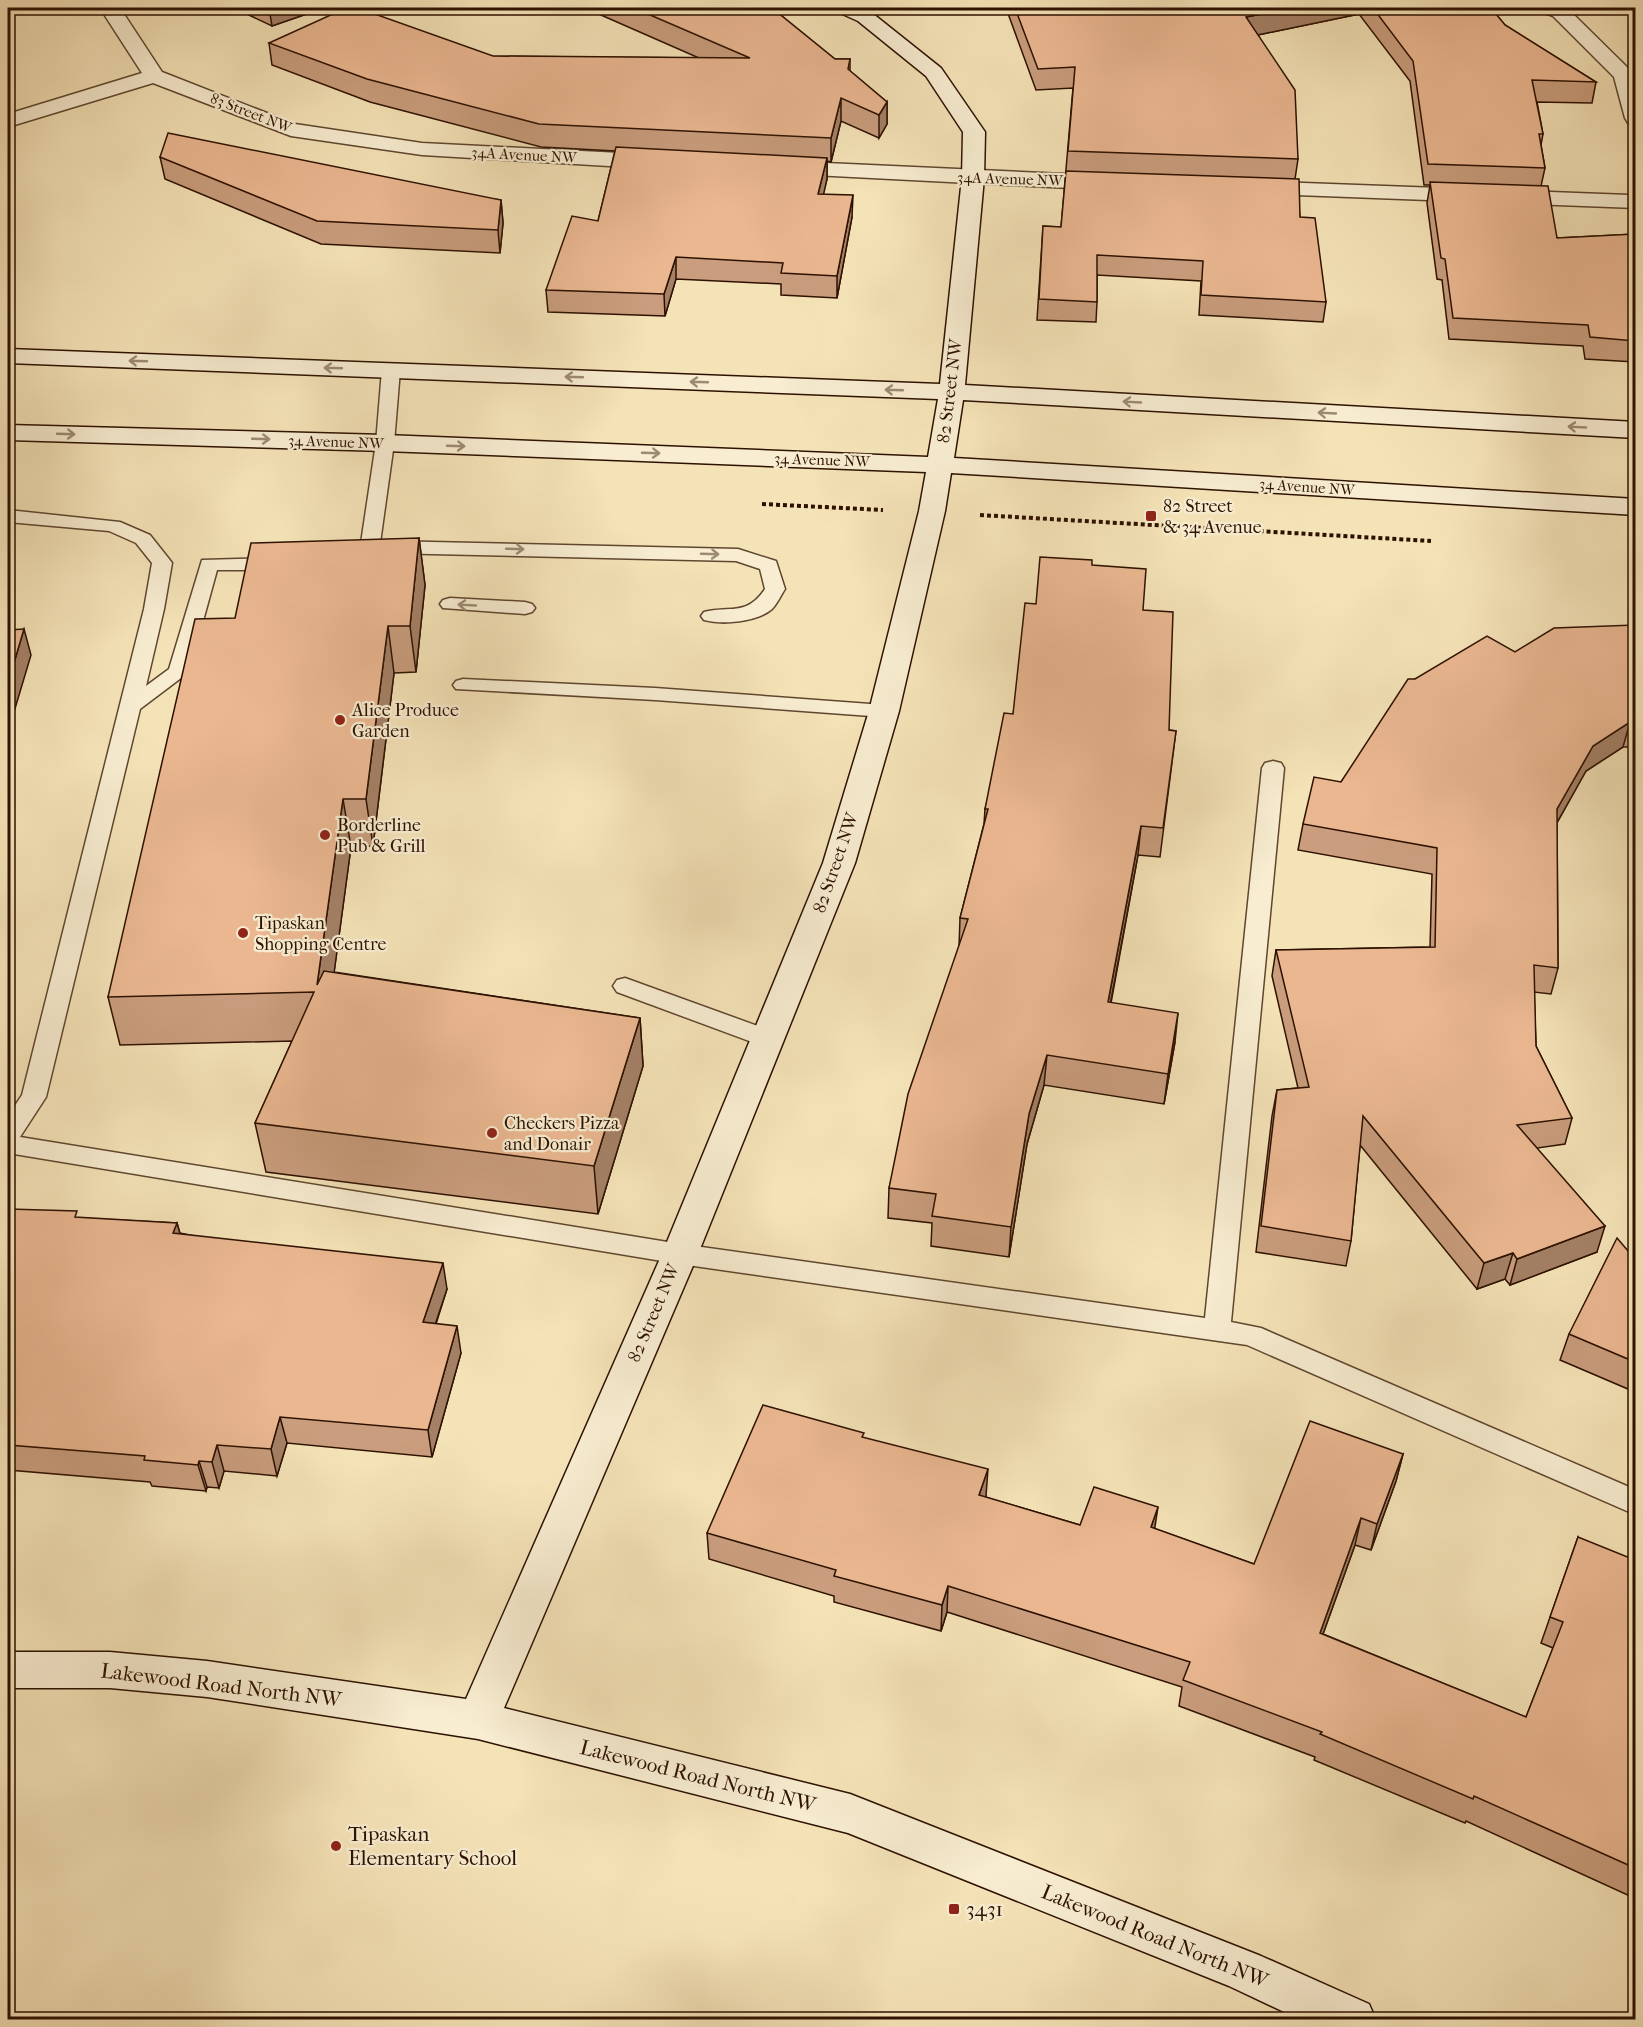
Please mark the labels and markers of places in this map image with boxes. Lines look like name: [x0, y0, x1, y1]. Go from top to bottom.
place label: 82 Street & 34 Avenue: [1163, 496, 1262, 538]
marker: 82 Street & 34 Avenue: [1144, 509, 1158, 523]
place label: Alice Produce Garden: [351, 700, 459, 742]
marker: Alice Produce Garden: [333, 713, 347, 727]
place label: Borderline Pub & Grill: [337, 815, 426, 857]
marker: Borderline Pub & Grill: [318, 828, 332, 842]
place label: Tipaskan Shopping Centre: [255, 913, 386, 955]
marker: Tipaskan Shopping Centre: [236, 926, 250, 940]
place label: Checkers Pizza and Donair: [504, 1113, 620, 1155]
marker: Checkers Pizza and Donair: [485, 1126, 499, 1140]
place label: Tipaskan Elementary School: [348, 1822, 517, 1870]
marker: Tipaskan Elementary School: [329, 1839, 343, 1853]
place label: 3431: [966, 1897, 1003, 1921]
marker: 3431: [947, 1902, 961, 1916]

